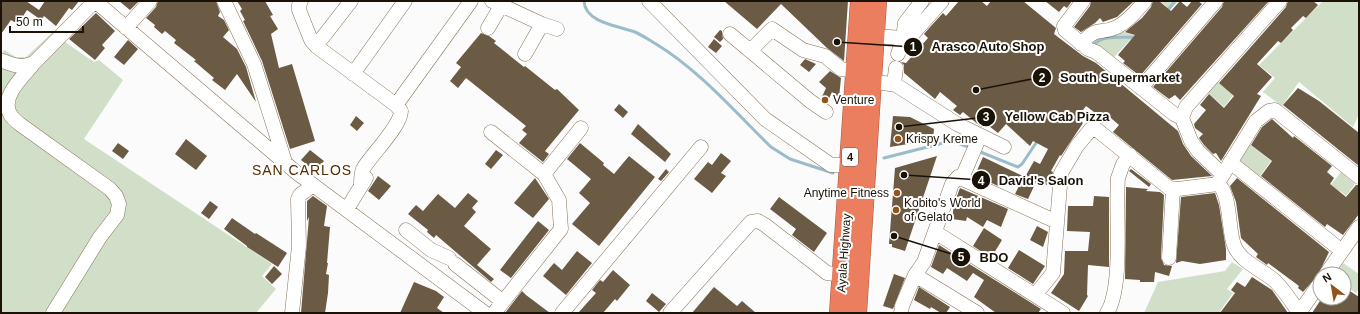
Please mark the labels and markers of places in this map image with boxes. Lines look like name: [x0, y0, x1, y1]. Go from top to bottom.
callout: Arasco Auto Shop: [903, 34, 1053, 59]
callout: South Supermarket: [1032, 65, 1188, 90]
place label: Venture: [833, 93, 875, 107]
marker: Venture: [820, 95, 830, 105]
callout: Yellow Cab Pizza: [976, 104, 1117, 129]
place label: Krispy Kreme: [906, 132, 978, 146]
marker: Krispy Kreme: [893, 134, 903, 144]
callout: David's Salon: [971, 168, 1091, 193]
place label: Anytime Fitness: [804, 186, 889, 200]
marker: Anytime Fitness: [892, 188, 902, 198]
place label: Kobito's World of Gelato: [904, 196, 981, 224]
marker: Kobito's World of Gelato: [891, 205, 901, 215]
callout: BDO: [951, 245, 1016, 270]

